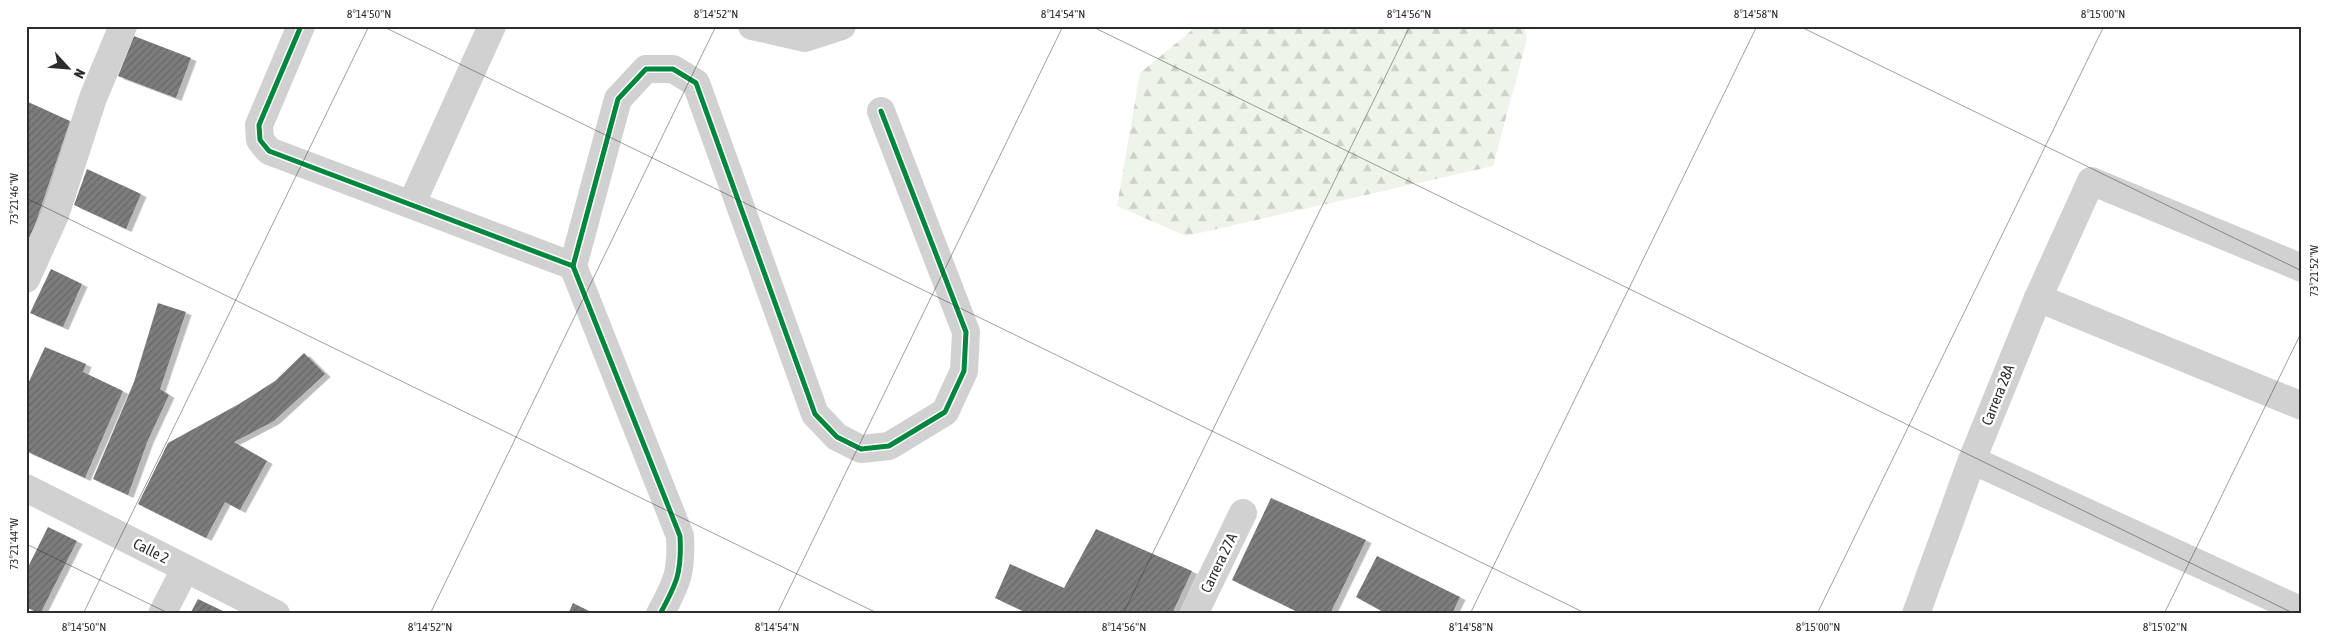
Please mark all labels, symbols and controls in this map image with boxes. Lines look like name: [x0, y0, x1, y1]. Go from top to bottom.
text: 8°14'50"N: [347, 7, 391, 21]
text: 8°14'52"N: [694, 7, 738, 21]
text: 8°14'54"N: [1041, 7, 1085, 21]
text: 8°14'56"N: [1387, 7, 1431, 21]
text: 8°14'58"N: [1734, 7, 1778, 21]
text: 8°15'00"N: [2081, 7, 2125, 21]
north arrow: [42, 42, 92, 92]
text: N: [71, 66, 89, 81]
text: 73°21'46"W: [7, 173, 21, 225]
text: 73°21'52"W: [2307, 245, 2321, 297]
street label: Carrera 28A: [1978, 361, 2018, 428]
text: 73°21'44"W: [7, 518, 21, 570]
street label: Carrera 27A: [1197, 530, 1240, 595]
street label: Calle 2: [131, 534, 172, 567]
text: 8°14'50"N: [62, 620, 106, 634]
text: 8°14'52"N: [408, 620, 452, 634]
text: 8°14'54"N: [755, 620, 799, 634]
text: 8°14'56"N: [1102, 620, 1146, 634]
text: 8°14'58"N: [1449, 620, 1493, 634]
text: 8°15'00"N: [1796, 620, 1840, 634]
text: 8°15'02"N: [2143, 620, 2187, 634]

